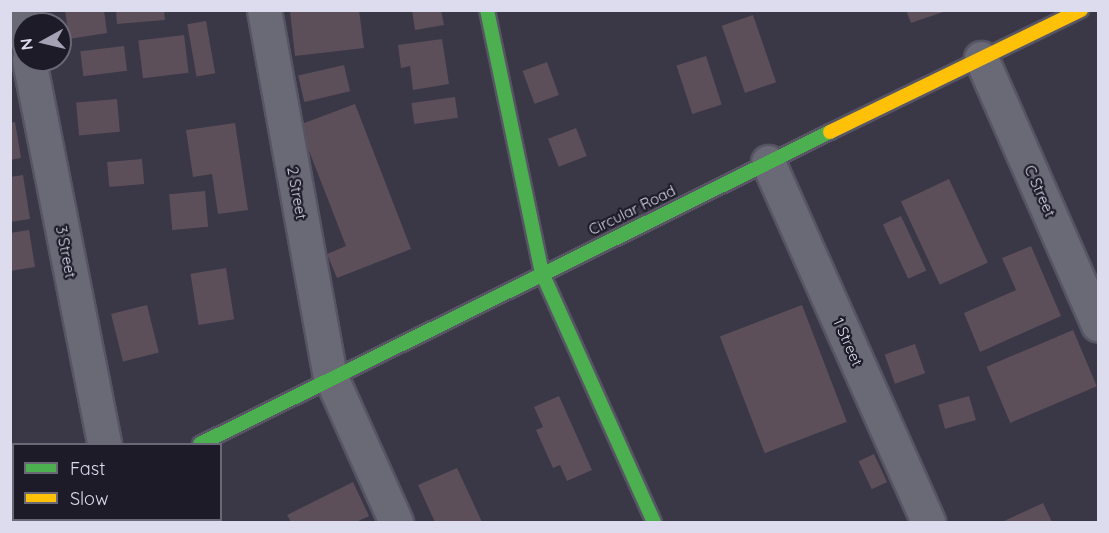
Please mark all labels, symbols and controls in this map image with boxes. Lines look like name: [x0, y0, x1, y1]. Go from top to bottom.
north arrow: [12, 12, 72, 72]
text: N: [15, 37, 37, 51]
street label: C Street: [1021, 162, 1059, 220]
street label: 2 Street: [284, 165, 310, 221]
street label: Circular Road: [586, 181, 678, 239]
street label: 3 Street: [52, 224, 80, 280]
street label: 1 Street: [829, 315, 867, 369]
legend: [12, 443, 222, 521]
text: Fast: [70, 457, 105, 480]
text: Slow: [70, 487, 108, 510]

